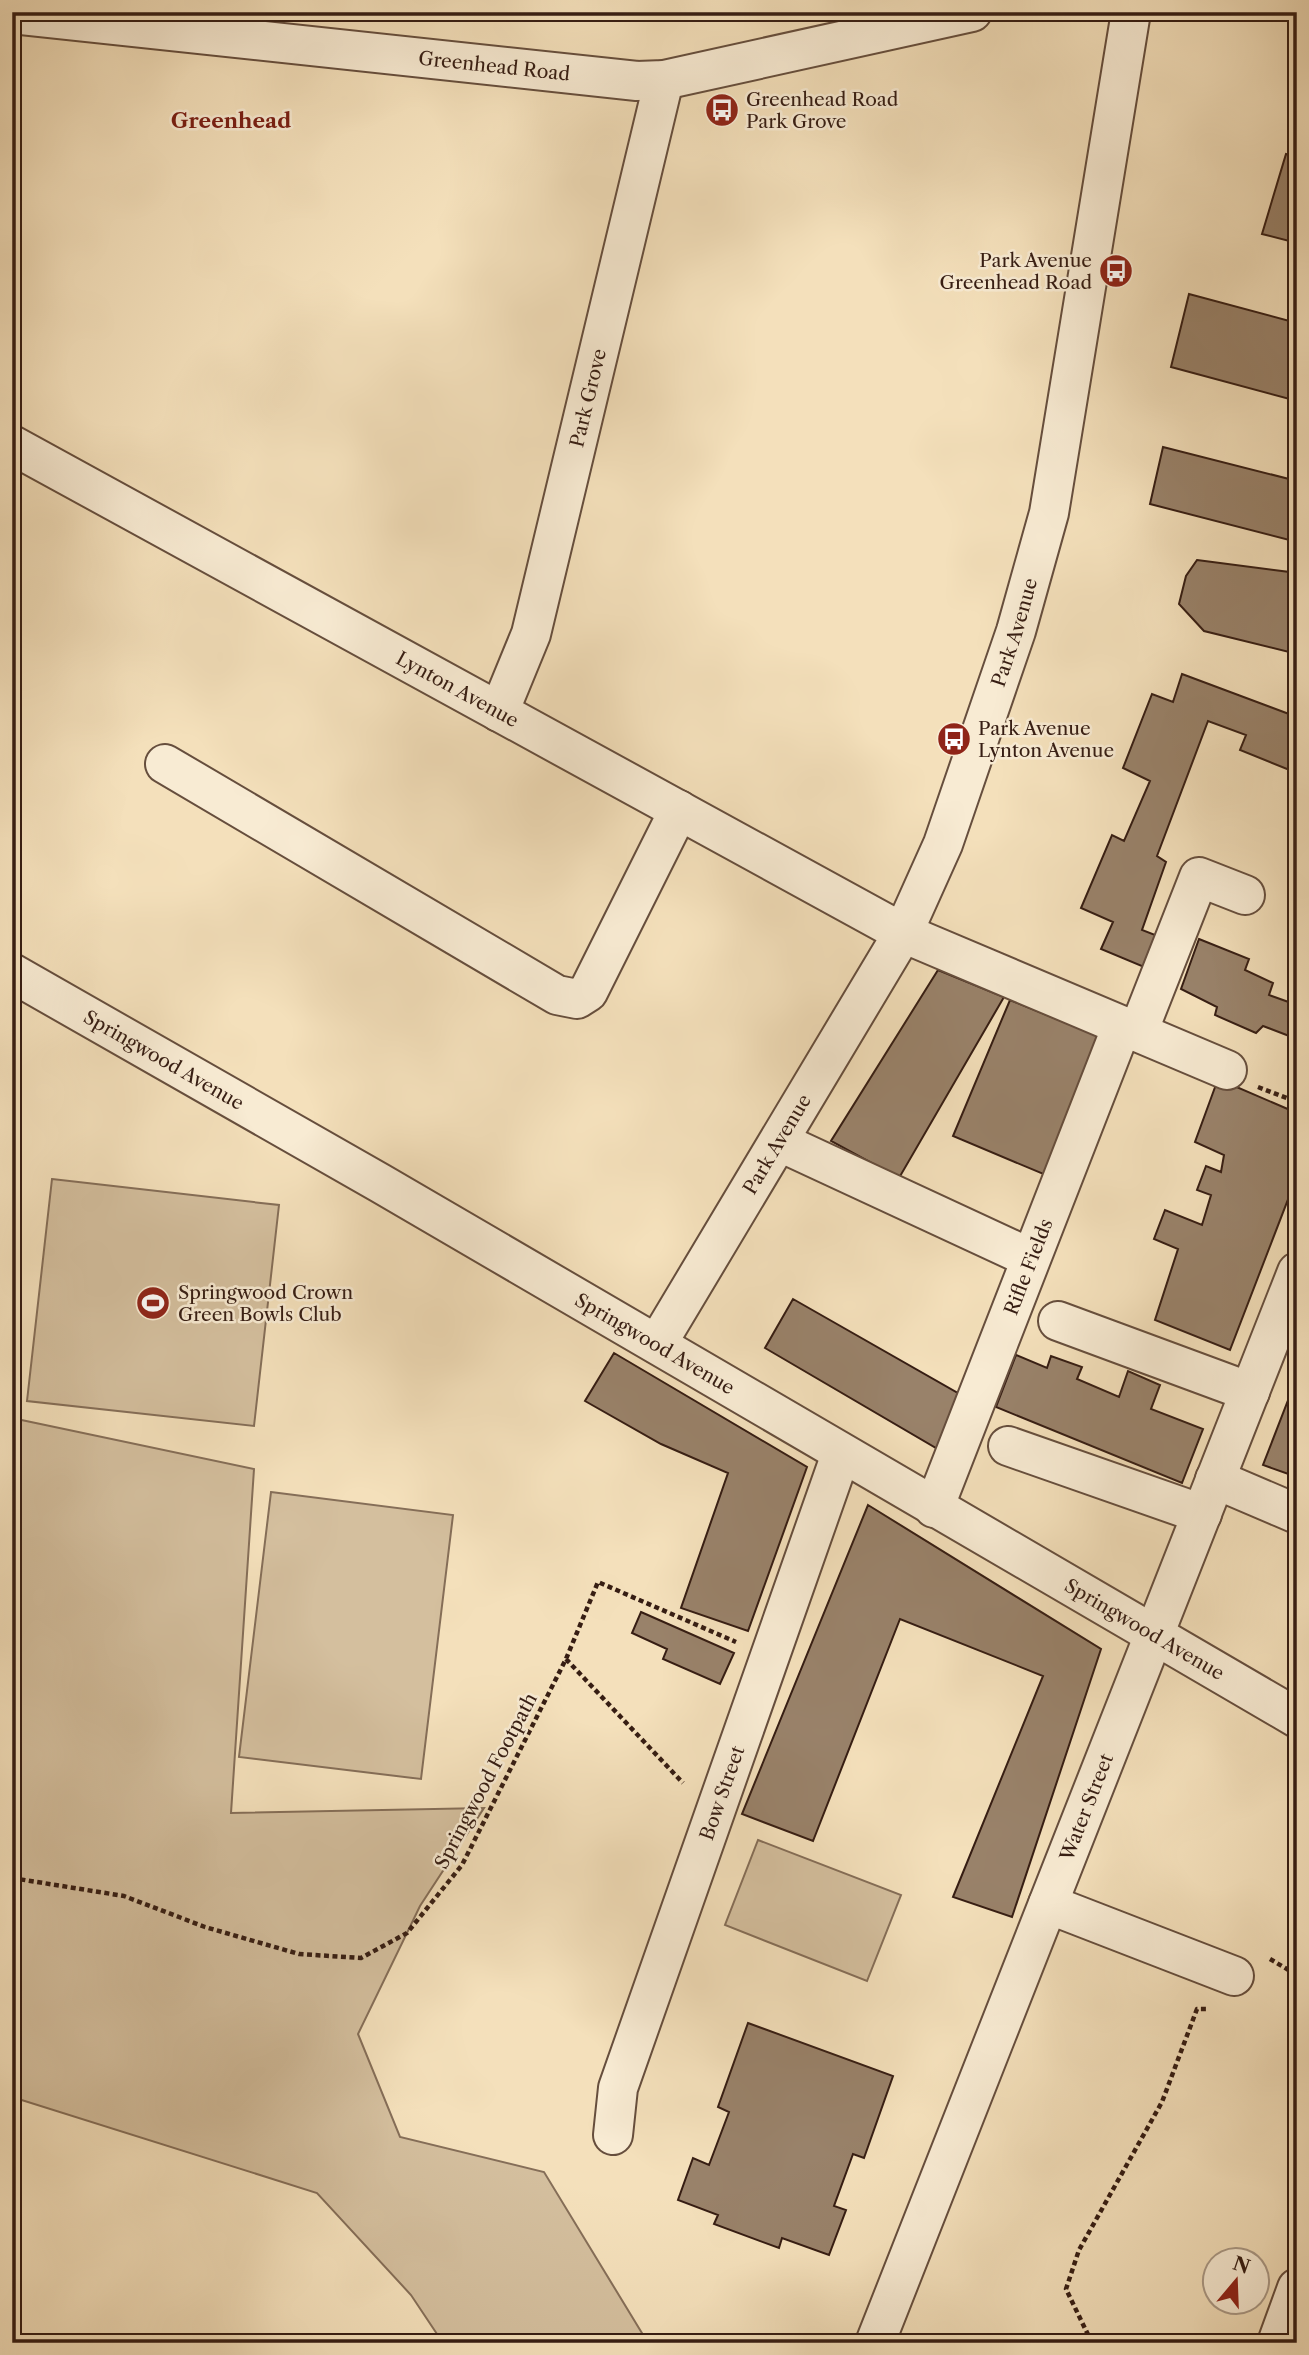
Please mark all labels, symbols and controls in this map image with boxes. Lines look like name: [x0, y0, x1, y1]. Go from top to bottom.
street label: Greenhead Road: [417, 46, 572, 85]
place label: Greenhead Road Park Grove: [746, 88, 899, 133]
bus stop icon: Greenhead Road Park Grove: [703, 91, 741, 129]
district label: Greenhead: [171, 108, 291, 133]
place label: Park Avenue Greenhead Road: [940, 249, 1092, 294]
bus stop icon: Park Avenue Greenhead Road: [1097, 252, 1135, 290]
street label: Park Grove: [565, 346, 611, 450]
street label: Park Avenue: [986, 575, 1042, 690]
street label: Lynton Avenue: [392, 646, 523, 732]
place label: Park Avenue Lynton Avenue: [978, 717, 1114, 762]
bus stop icon: Park Avenue Lynton Avenue: [935, 720, 973, 758]
street label: Springwood Avenue: [80, 1005, 248, 1115]
street label: Park Avenue: [738, 1090, 815, 1198]
street label: Rifle Fields: [999, 1215, 1057, 1318]
place label: Springwood Crown Green Bowls Club: [178, 1281, 353, 1326]
sports icon: Springwood Crown Green Bowls Club: [134, 1284, 172, 1322]
street label: Springwood Avenue: [571, 1288, 739, 1399]
street label: Springwood Avenue: [1061, 1574, 1229, 1685]
street label: Springwood Footpath: [430, 1689, 542, 1873]
street label: Bow Street: [695, 1742, 749, 1843]
street label: Water Street: [1054, 1750, 1118, 1865]
north arrow: [1200, 2246, 1270, 2316]
text: N: [1230, 2252, 1253, 2279]

